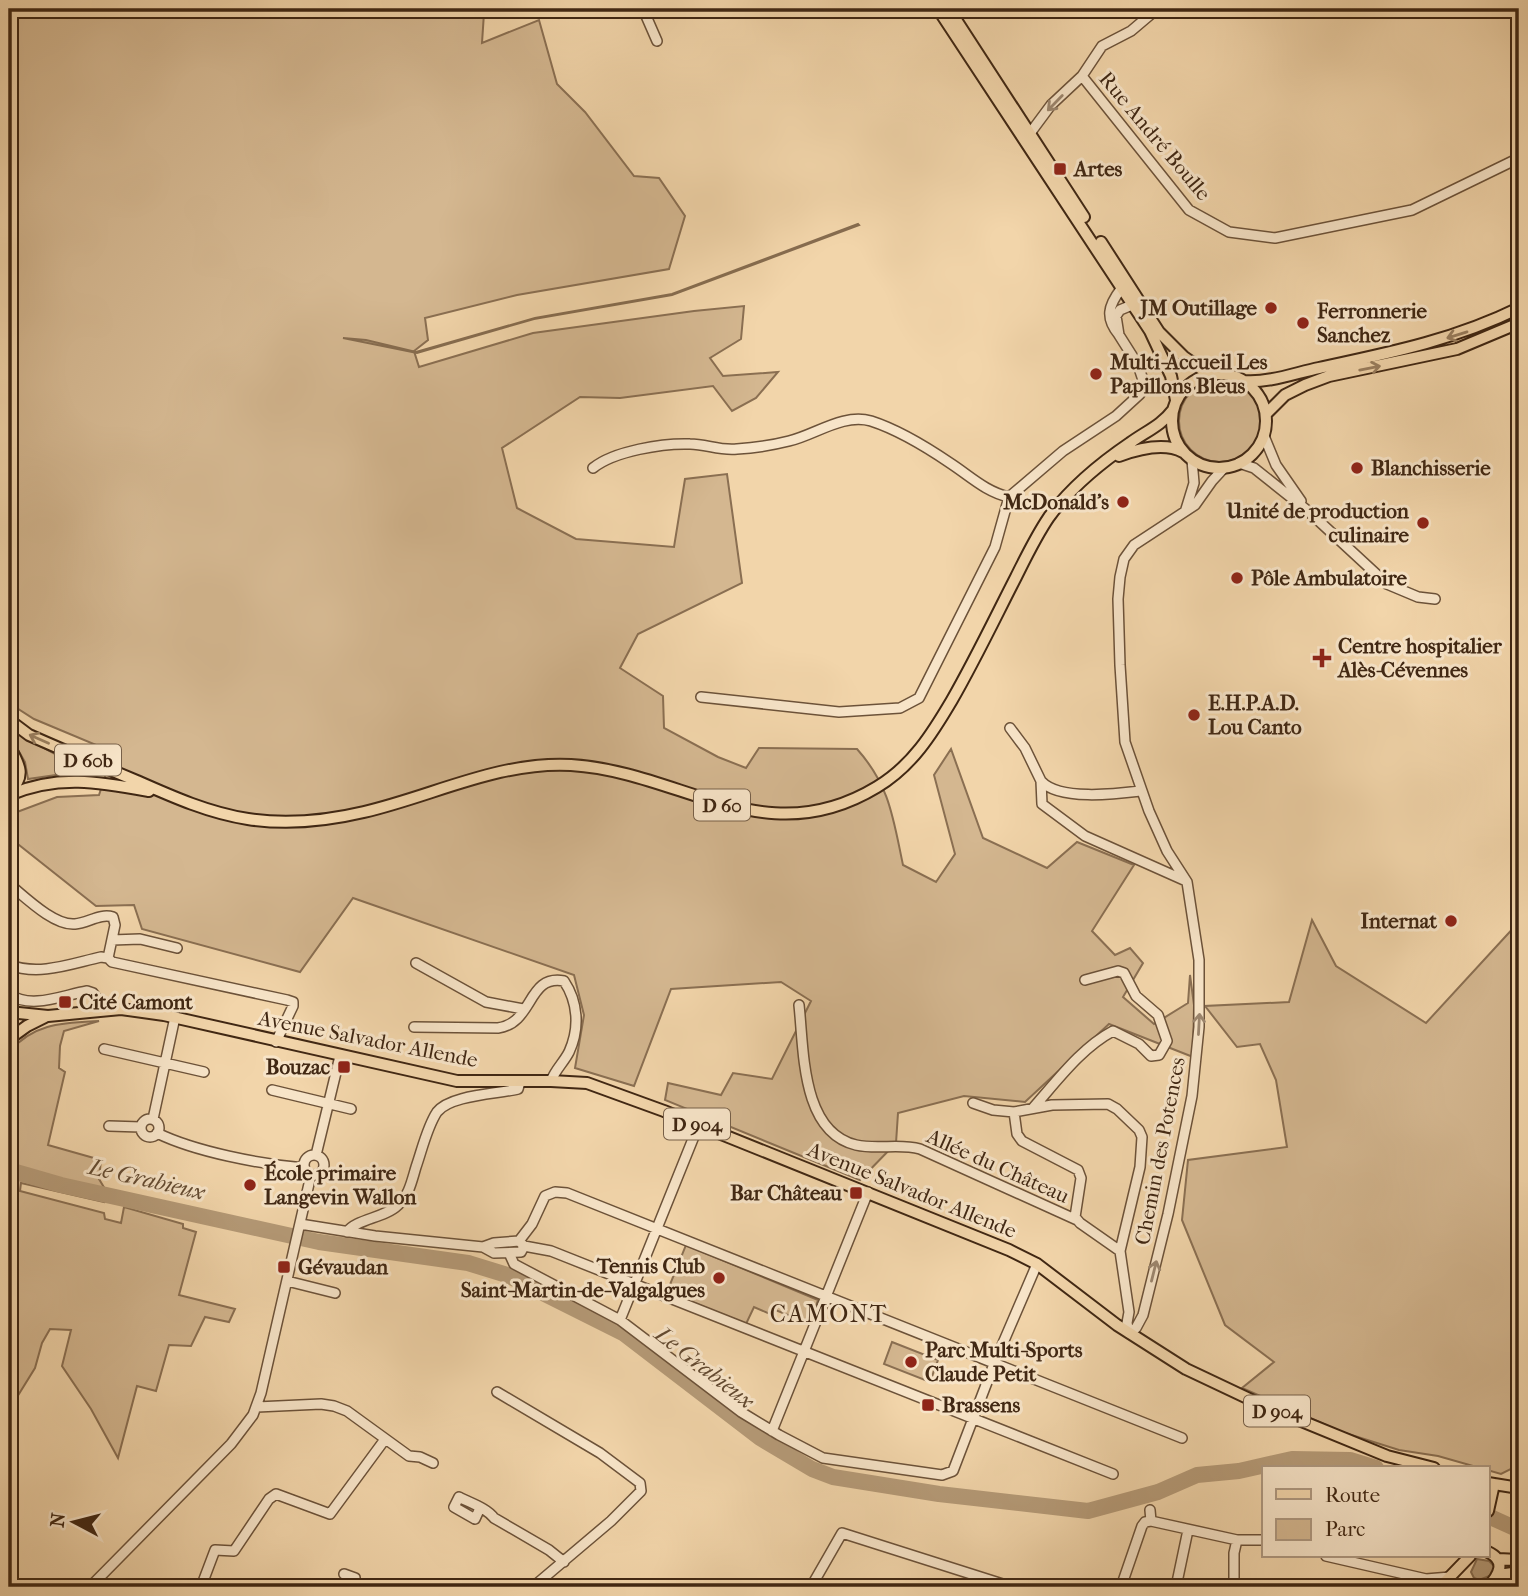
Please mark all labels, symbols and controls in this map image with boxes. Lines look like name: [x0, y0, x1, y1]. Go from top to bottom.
street label: Rue André Boulle: [1094, 67, 1216, 205]
one-way arrow: [1046, 94, 1063, 111]
place label: Artes: [1072, 157, 1123, 181]
marker: Artes: [1052, 161, 1068, 177]
place label: JM Outillage: [1138, 296, 1258, 320]
place label: Ferronnerie Sanchez: [1316, 299, 1427, 347]
marker: JM Outillage: [1263, 300, 1279, 316]
marker: Ferronnerie Sanchez: [1295, 315, 1311, 331]
one-way arrow: [1446, 330, 1468, 343]
place label: Multi-Accueil Les Papillons Bleus: [1109, 350, 1268, 398]
one-way arrow: [1358, 361, 1381, 374]
marker: Multi-Accueil Les Papillons Bleus: [1088, 366, 1104, 382]
place label: Blanchisserie: [1371, 456, 1491, 480]
marker: Blanchisserie: [1349, 460, 1365, 476]
place label: McDonald's: [1002, 490, 1109, 514]
marker: McDonald's: [1115, 494, 1131, 510]
place label: Unité de production culinaire: [1225, 499, 1410, 547]
marker: Unité de production culinaire: [1415, 515, 1431, 531]
place label: Pôle Ambulatoire: [1251, 566, 1408, 590]
marker: Pôle Ambulatoire: [1229, 570, 1245, 586]
place label: Centre hospitalier Alès-Cévennes: [1336, 634, 1503, 682]
marker: Centre hospitalier Alès-Cévennes: [1312, 648, 1332, 668]
place label: E.H.P.A.D. Lou Canto: [1208, 691, 1302, 739]
marker: E.H.P.A.D. Lou Canto: [1186, 707, 1202, 723]
one-way arrow: [29, 732, 50, 745]
road number: D 60b: [55, 744, 121, 776]
road number: D 60: [694, 790, 750, 820]
place label: Internat: [1361, 909, 1437, 933]
marker: Internat: [1443, 913, 1459, 929]
place label: Cité Camont: [79, 990, 193, 1014]
marker: Cité Camont: [57, 994, 73, 1010]
street label: Avenue Salvador Allende: [255, 1006, 480, 1072]
one-way arrow: [1193, 1013, 1206, 1035]
place label: Bouzac: [266, 1055, 330, 1079]
street label: Chemin des Potences: [1130, 1055, 1190, 1247]
marker: Bouzac: [336, 1059, 352, 1075]
road number: D 904: [664, 1108, 730, 1140]
street label: Allée du Château: [922, 1123, 1073, 1208]
street label: Avenue Salvador Allende: [803, 1137, 1020, 1243]
water label: Le Grabieux: [84, 1153, 208, 1206]
place label: École primaire Langevin Wallon: [264, 1160, 417, 1209]
marker: École primaire Langevin Wallon: [242, 1177, 258, 1193]
place label: Bar Château: [730, 1181, 842, 1205]
marker: Bar Château: [848, 1185, 864, 1201]
place label: Tennis Club Saint-Martin-de-Valgalgues: [461, 1254, 705, 1302]
place label: Gévaudan: [298, 1255, 389, 1279]
marker: Gévaudan: [276, 1259, 292, 1275]
one-way arrow: [1148, 1260, 1161, 1283]
marker: Tennis Club Saint-Martin-de-Valgalgues: [711, 1270, 727, 1286]
district label: CAMONT: [770, 1300, 888, 1328]
water label: Le Grabieux: [648, 1319, 760, 1415]
place label: Parc Multi-Sports Claude Petit: [925, 1338, 1083, 1386]
marker: Parc Multi-Sports Claude Petit: [903, 1354, 919, 1370]
place label: Brassens: [942, 1393, 1020, 1417]
road number: D 904: [1244, 1396, 1310, 1427]
marker: Brassens: [920, 1397, 936, 1413]
legend: [1262, 1466, 1490, 1558]
text: Route: [1325, 1483, 1380, 1507]
north arrow: [38, 1488, 108, 1558]
text: N: [46, 1511, 70, 1529]
text: Parc: [1325, 1517, 1365, 1541]

